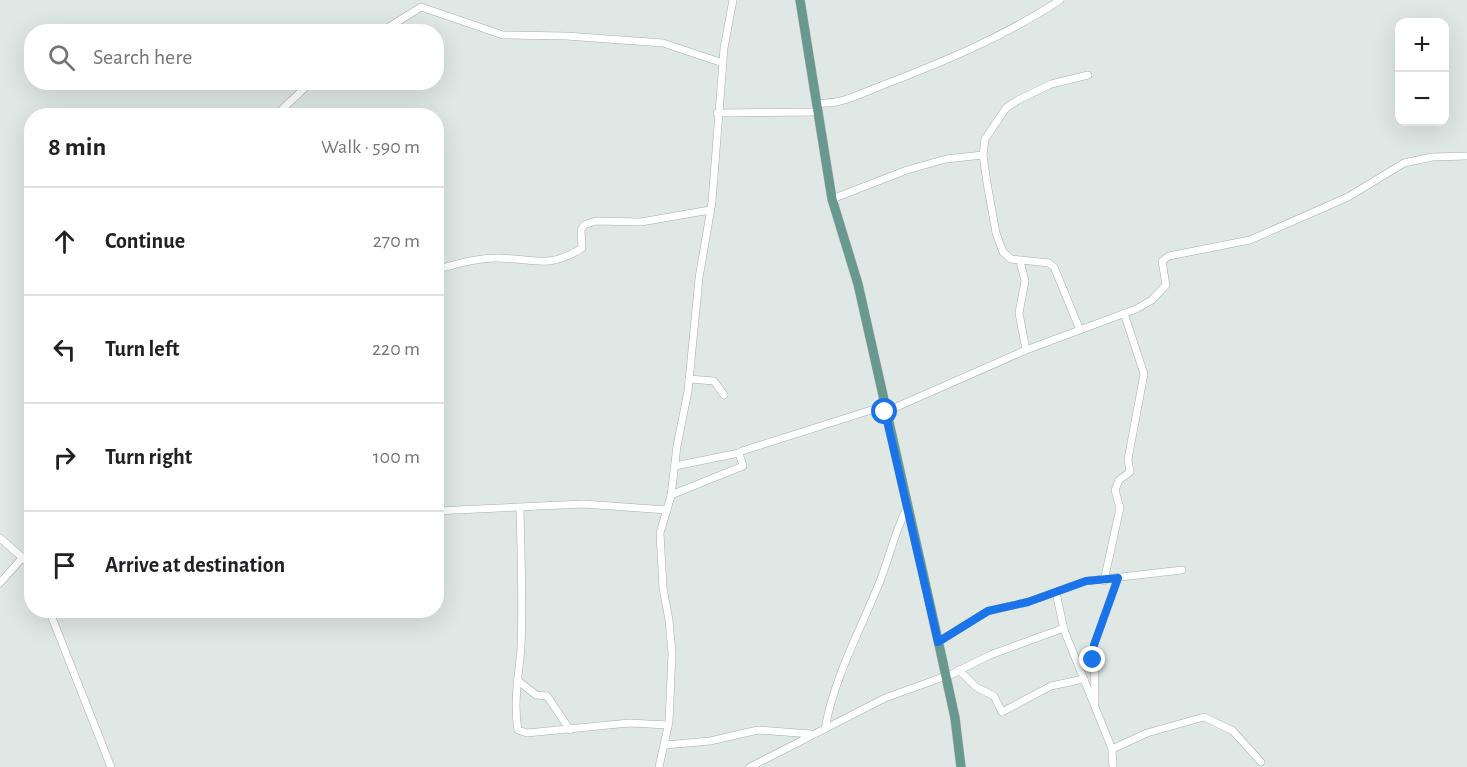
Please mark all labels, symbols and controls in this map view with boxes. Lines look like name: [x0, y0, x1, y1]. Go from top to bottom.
map controls: [1395, 18, 1449, 126]
button: +: [1395, 18, 1449, 72]
search box: [24, 24, 444, 90]
icon: search: [45, 41, 78, 74]
text: Search here: [93, 46, 192, 68]
button: −: [1395, 72, 1449, 126]
text: 8 min: [48, 134, 106, 160]
text: Walk · 590 m: [321, 137, 420, 157]
icon: ahead: [48, 225, 81, 258]
text: Continue: [105, 230, 185, 252]
text: 270 m: [373, 231, 420, 251]
icon: left: [48, 333, 81, 366]
text: Turn left: [105, 338, 179, 360]
text: 220 m: [372, 339, 420, 359]
route start: [871, 398, 897, 424]
icon: right: [48, 441, 81, 474]
text: Turn right: [105, 446, 192, 468]
text: 100 m: [373, 447, 420, 467]
icon: arrive: [48, 549, 81, 582]
text: Arrive at destination: [105, 554, 285, 576]
route end: [1079, 646, 1105, 672]

